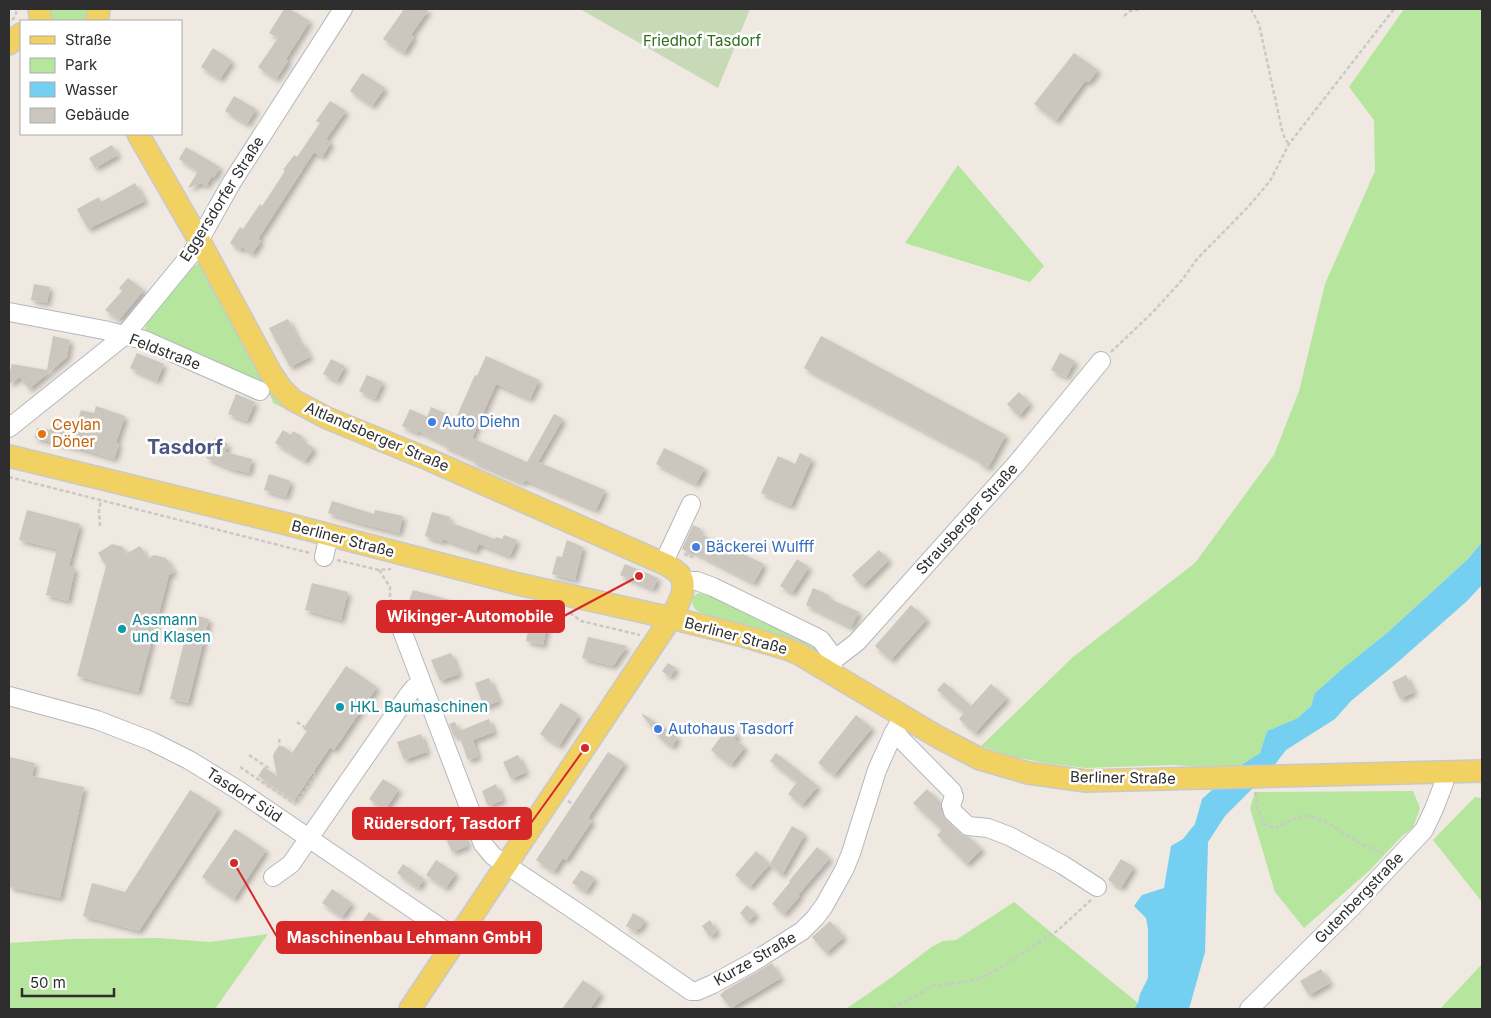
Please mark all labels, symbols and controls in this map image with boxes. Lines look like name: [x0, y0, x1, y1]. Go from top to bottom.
legend: [20, 20, 182, 135]
text: Straße: [65, 30, 112, 49]
park label: Friedhof Tasdorf: [643, 31, 761, 50]
text: Park: [65, 55, 98, 74]
text: Wasser: [65, 80, 118, 99]
text: Gebäude: [65, 105, 130, 124]
street label: Eggersdorfer Straße: [175, 133, 268, 265]
street label: Feldstraße: [127, 329, 203, 374]
street label: Altlandsberger Straße: [302, 398, 452, 476]
place label: Auto Diehn: [442, 412, 520, 431]
place label: Ceylan Döner: [52, 415, 101, 451]
marker: Auto Diehn: [426, 416, 438, 428]
marker: Ceylan Döner: [36, 428, 48, 440]
district label: Tasdorf: [147, 435, 223, 459]
street label: Strausberger Straße: [912, 459, 1022, 578]
street label: Berliner Straße: [290, 516, 397, 561]
place label: Bäckerei Wulfff: [706, 537, 815, 556]
marker: Bäckerei Wulfff: [690, 541, 702, 553]
callout: Wikinger-Automobile: [377, 601, 564, 632]
text: Wikinger-Automobile: [386, 606, 554, 626]
place label: Assmann und Klasen: [132, 610, 211, 646]
street label: Berliner Straße: [683, 613, 790, 658]
marker: Assmann und Klasen: [116, 623, 128, 635]
place label: HKL Baumaschinen: [350, 697, 488, 716]
marker: HKL Baumaschinen: [334, 701, 346, 713]
place label: Autohaus Tasdorf: [668, 719, 794, 738]
marker: Autohaus Tasdorf: [652, 723, 664, 735]
street label: Tasdorf Süd: [203, 763, 286, 826]
street label: Berliner Straße: [1070, 767, 1176, 788]
callout: Rüdersdorf, Tasdorf: [353, 808, 531, 839]
text: Rüdersdorf, Tasdorf: [363, 813, 521, 833]
street label: Gutenbergstraße: [1310, 848, 1407, 947]
callout: Maschinenbau Lehmann GmbH: [277, 922, 541, 953]
text: Maschinenbau Lehmann GmbH: [287, 927, 531, 947]
street label: Kurze Straße: [710, 927, 799, 990]
scale bar: [22, 966, 115, 998]
text: 50 m: [30, 973, 66, 992]

